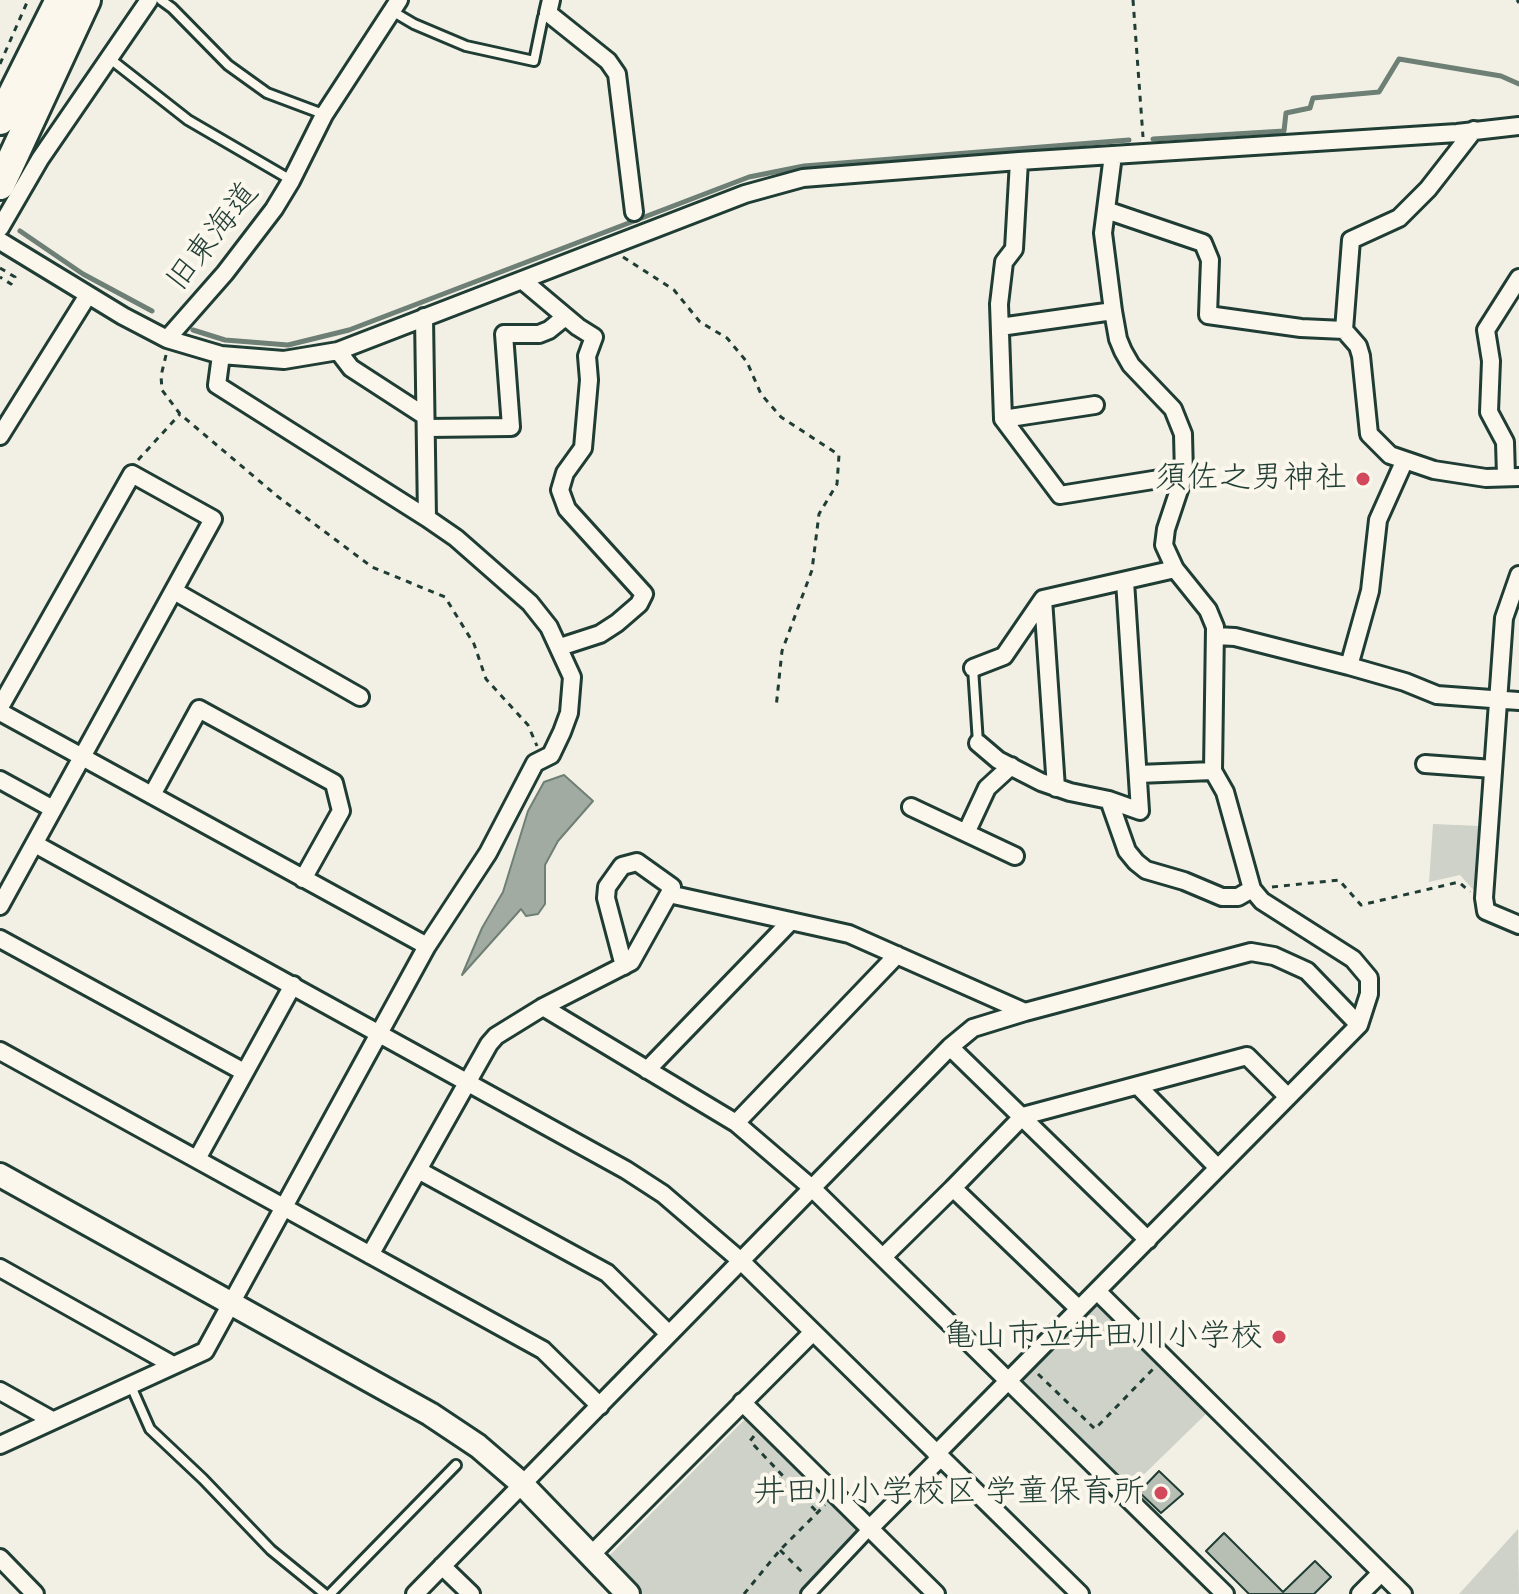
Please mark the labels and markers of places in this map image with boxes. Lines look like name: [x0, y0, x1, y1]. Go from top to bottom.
place label: 須佐之男神社: [1155, 460, 1347, 498]
marker: 須佐之男神社: [1354, 470, 1372, 488]
place label: 亀山市立井田川小学校: [943, 1318, 1263, 1356]
marker: 亀山市立井田川小学校: [1270, 1328, 1288, 1346]
place label: 井田川小学校区 学童保育所: [753, 1474, 1145, 1512]
marker: 井田川小学校区 学童保育所: [1152, 1484, 1170, 1502]

